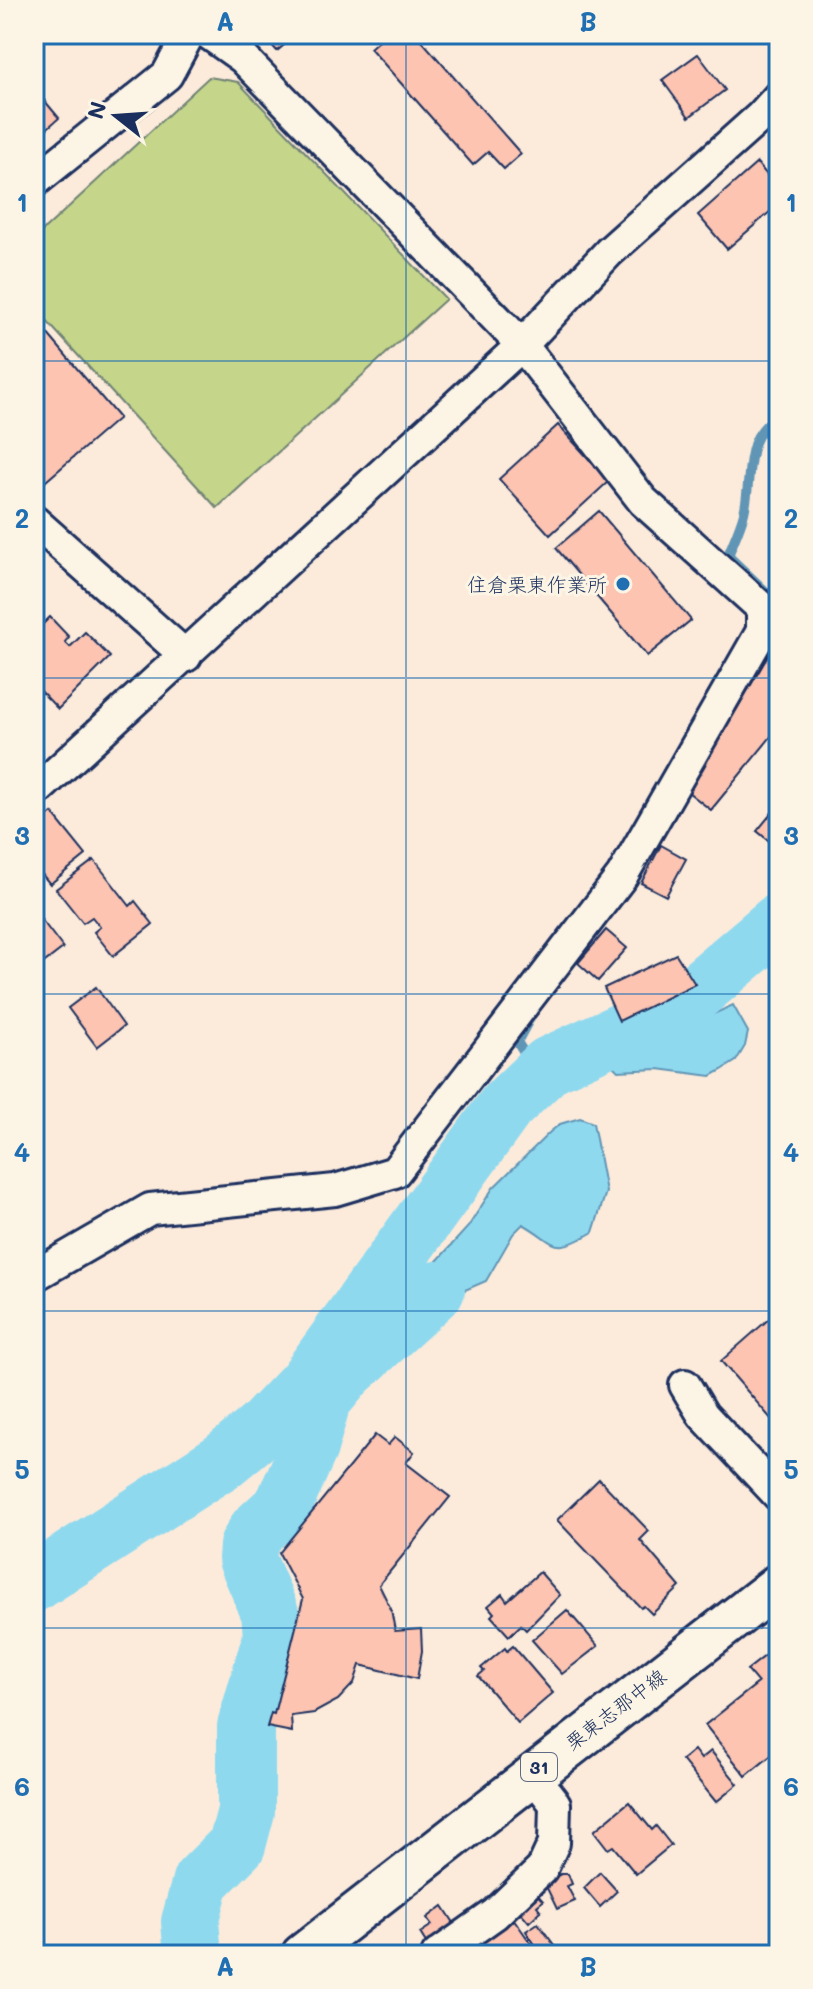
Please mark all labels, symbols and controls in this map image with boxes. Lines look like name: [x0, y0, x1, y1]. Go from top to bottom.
text: A: [216, 4, 234, 38]
text: B: [579, 4, 597, 38]
north arrow: [76, 76, 156, 156]
text: N: [80, 98, 113, 122]
text: 1: [16, 185, 28, 219]
text: 1: [785, 185, 797, 219]
text: 2: [15, 501, 29, 535]
text: 2: [784, 501, 798, 535]
place label: 住倉栗東作業所: [467, 571, 607, 597]
marker: 住倉栗東作業所: [614, 575, 632, 593]
text: 3: [14, 818, 30, 852]
text: 3: [783, 818, 799, 852]
text: 4: [14, 1135, 30, 1169]
text: 4: [783, 1135, 799, 1169]
text: 5: [14, 1452, 30, 1486]
text: 5: [783, 1452, 799, 1486]
street label: 栗東志那中線: [559, 1663, 671, 1755]
road number: 31: [521, 1753, 557, 1781]
text: 6: [14, 1769, 30, 1803]
text: 6: [783, 1769, 799, 1803]
text: A: [216, 1949, 234, 1983]
text: B: [579, 1949, 597, 1983]

